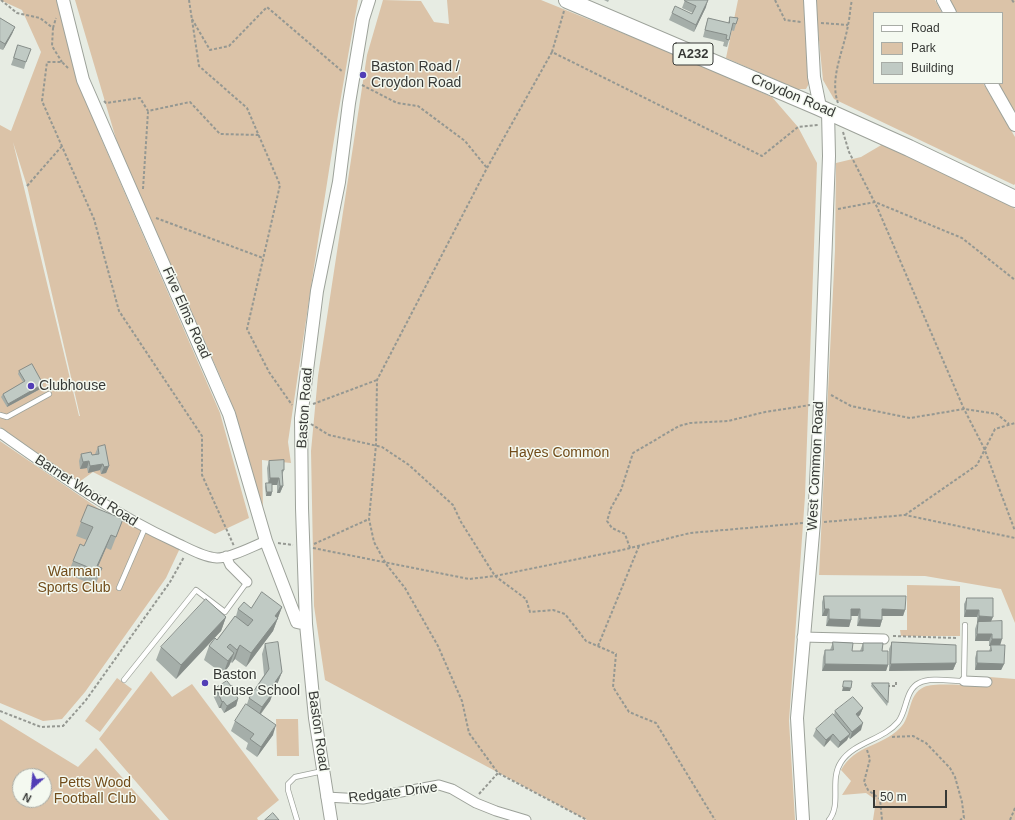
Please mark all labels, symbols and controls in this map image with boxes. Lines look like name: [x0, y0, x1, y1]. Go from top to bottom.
legend: [873, 12, 1003, 84]
text: Road: [911, 21, 940, 35]
text: Park: [911, 41, 936, 55]
road number: A232: [673, 43, 713, 65]
place label: Baston Road / Croydon Road: [371, 59, 461, 92]
text: Building: [911, 61, 954, 75]
marker: Baston Road / Croydon Road: [358, 70, 368, 80]
street label: Croydon Road: [748, 71, 838, 121]
street label: Five Elms Road: [158, 264, 214, 362]
street label: Baston Road: [294, 367, 316, 449]
place label: Clubhouse: [39, 378, 106, 394]
marker: Clubhouse: [26, 381, 36, 391]
street label: West Common Road: [804, 401, 828, 531]
park label: Hayes Common: [509, 445, 609, 461]
street label: Barnet Wood Road: [32, 452, 140, 530]
park label: Warman Sports Club: [37, 564, 111, 596]
place label: Baston House School: [213, 667, 300, 700]
marker: Baston House School: [200, 678, 210, 688]
street label: Baston Road: [304, 690, 332, 772]
north arrow: [12, 768, 52, 808]
park label: Petts Wood Football Club: [54, 775, 136, 808]
street label: Redgate Drive: [348, 779, 438, 807]
scale bar: [875, 782, 949, 808]
text: 50 m: [880, 790, 907, 804]
text: N: [21, 791, 33, 805]

